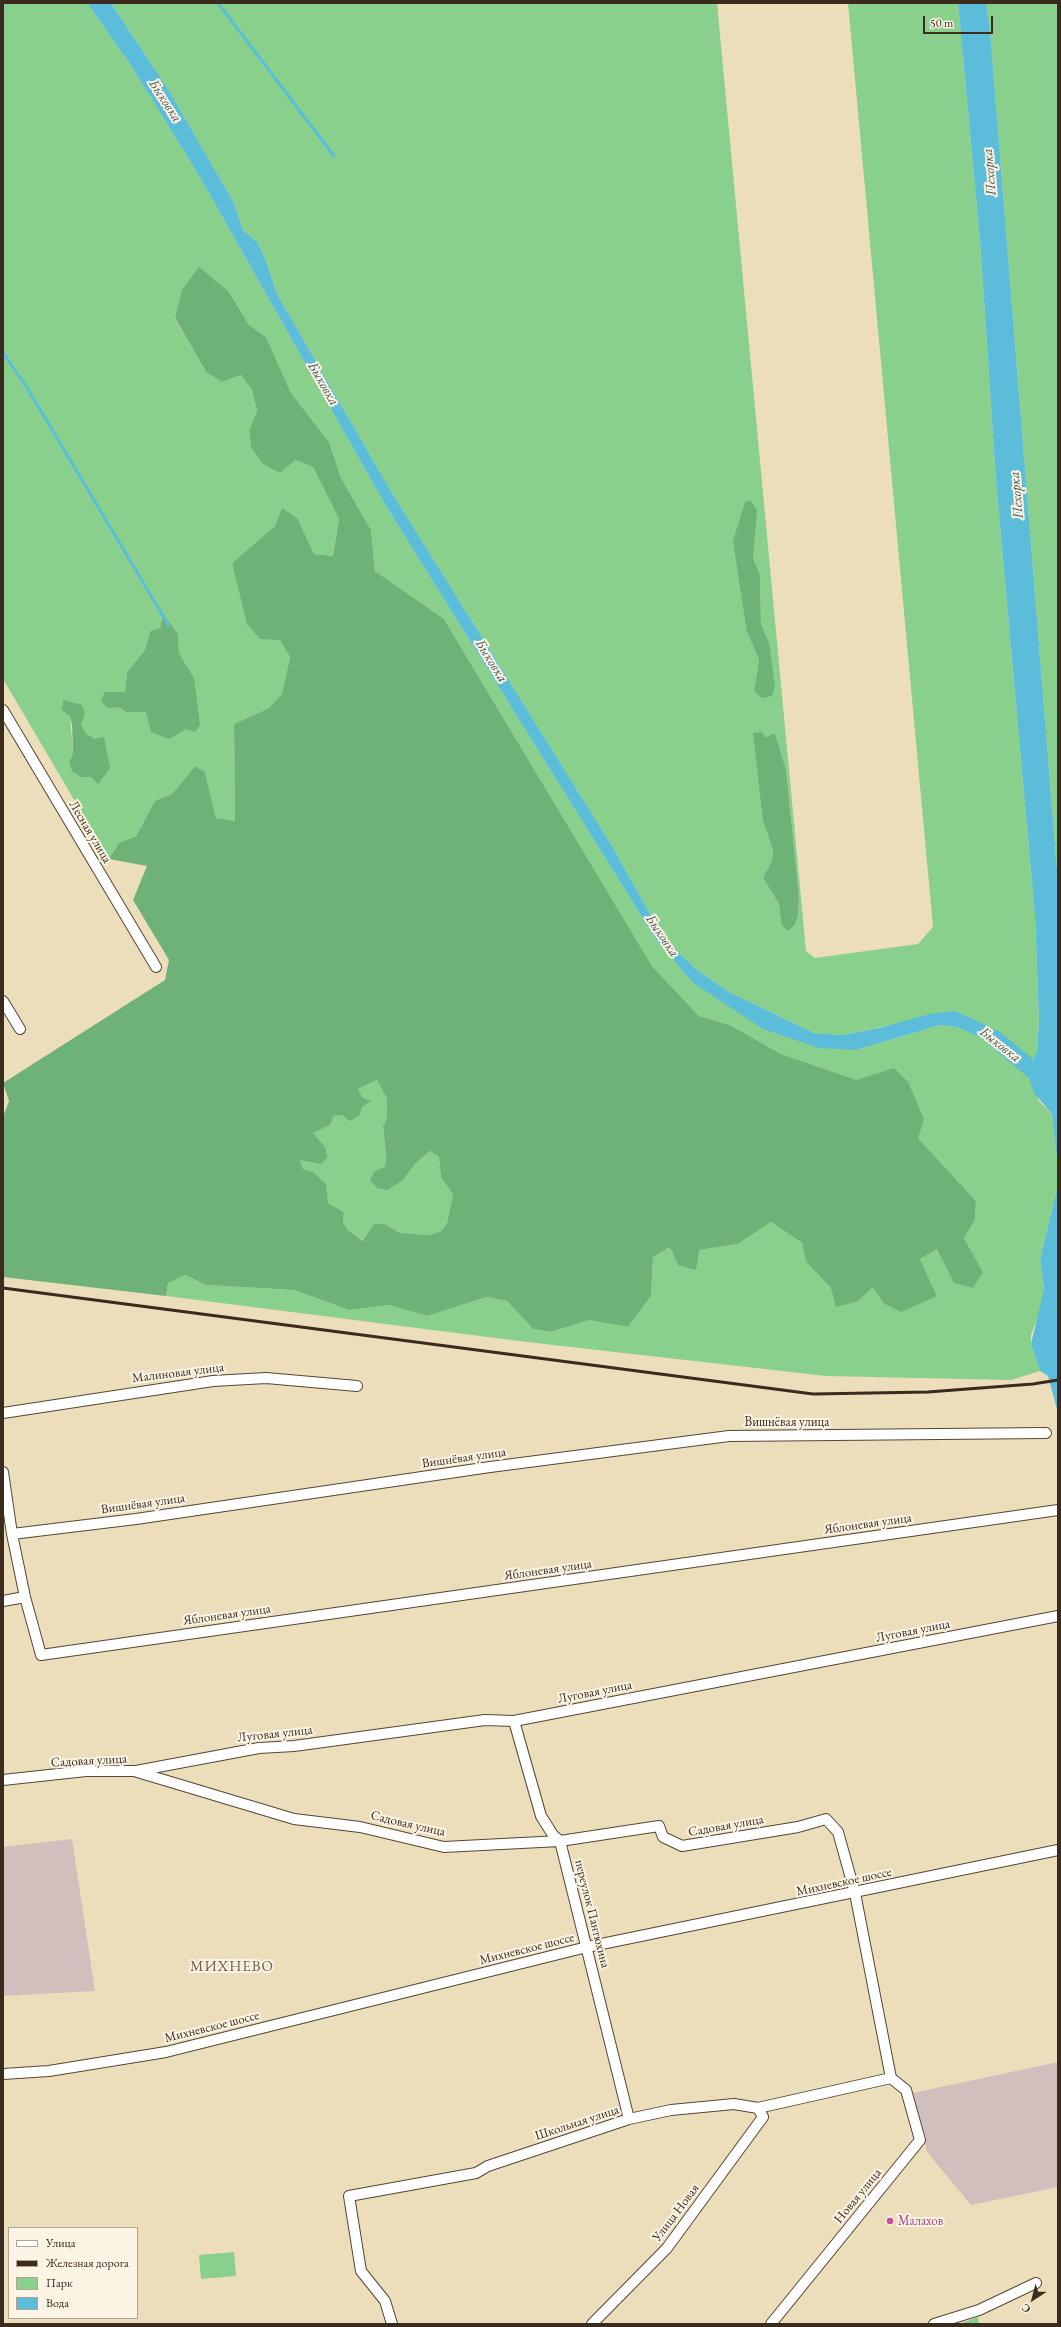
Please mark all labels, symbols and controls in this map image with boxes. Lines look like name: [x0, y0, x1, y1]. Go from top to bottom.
scale bar: [925, 8, 995, 34]
text: 50 m: [930, 15, 953, 31]
water label: Быковка: [145, 76, 185, 126]
water label: Пехорка: [980, 148, 1000, 196]
water label: Быковка: [304, 359, 342, 409]
water label: Пехорка: [1007, 471, 1027, 519]
water label: Быковка: [471, 636, 511, 686]
street label: Лесная улица: [65, 798, 115, 866]
water label: Быковка: [642, 912, 682, 960]
water label: Быковка: [976, 1024, 1024, 1066]
street label: Малиновая улица: [131, 1360, 225, 1386]
street label: Вишнёвая улица: [745, 1414, 829, 1430]
street label: Вишнёвая улица: [421, 1444, 507, 1472]
street label: Вишнёвая улица: [100, 1490, 186, 1518]
street label: Яблоневая улица: [823, 1510, 913, 1538]
street label: Яблоневая улица: [503, 1556, 593, 1584]
street label: Яблоневая улица: [182, 1601, 272, 1629]
street label: Луговая улица: [874, 1616, 952, 1646]
street label: Луговая улица: [556, 1677, 634, 1707]
street label: Луговая улица: [237, 1722, 313, 1746]
street label: Садовая улица: [51, 1751, 127, 1771]
street label: Садовая улица: [369, 1808, 447, 1840]
street label: Садовая улица: [687, 1812, 765, 1840]
street label: переулок Пантюхина: [571, 1858, 613, 1970]
street label: Михневское шоссе: [795, 1864, 893, 1900]
street label: Михневское шоссе: [478, 1930, 576, 1968]
district label: МИХНЕВО: [190, 1958, 274, 1976]
street label: Михневское шоссе: [163, 2008, 261, 2046]
street label: Школьная улица: [533, 2102, 621, 2144]
street label: Новая улица: [831, 2165, 885, 2227]
street label: Улица Новая: [649, 2181, 703, 2245]
place label: Малахов: [898, 2213, 943, 2229]
marker: Малахов: [885, 2216, 895, 2226]
legend: [8, 2227, 138, 2319]
text: Улица: [46, 2235, 76, 2251]
text: Железная дорога: [46, 2255, 129, 2271]
text: Парк: [46, 2275, 73, 2291]
north arrow: [1013, 2279, 1053, 2319]
text: Вода: [46, 2295, 69, 2311]
text: С: [1019, 2301, 1033, 2317]

